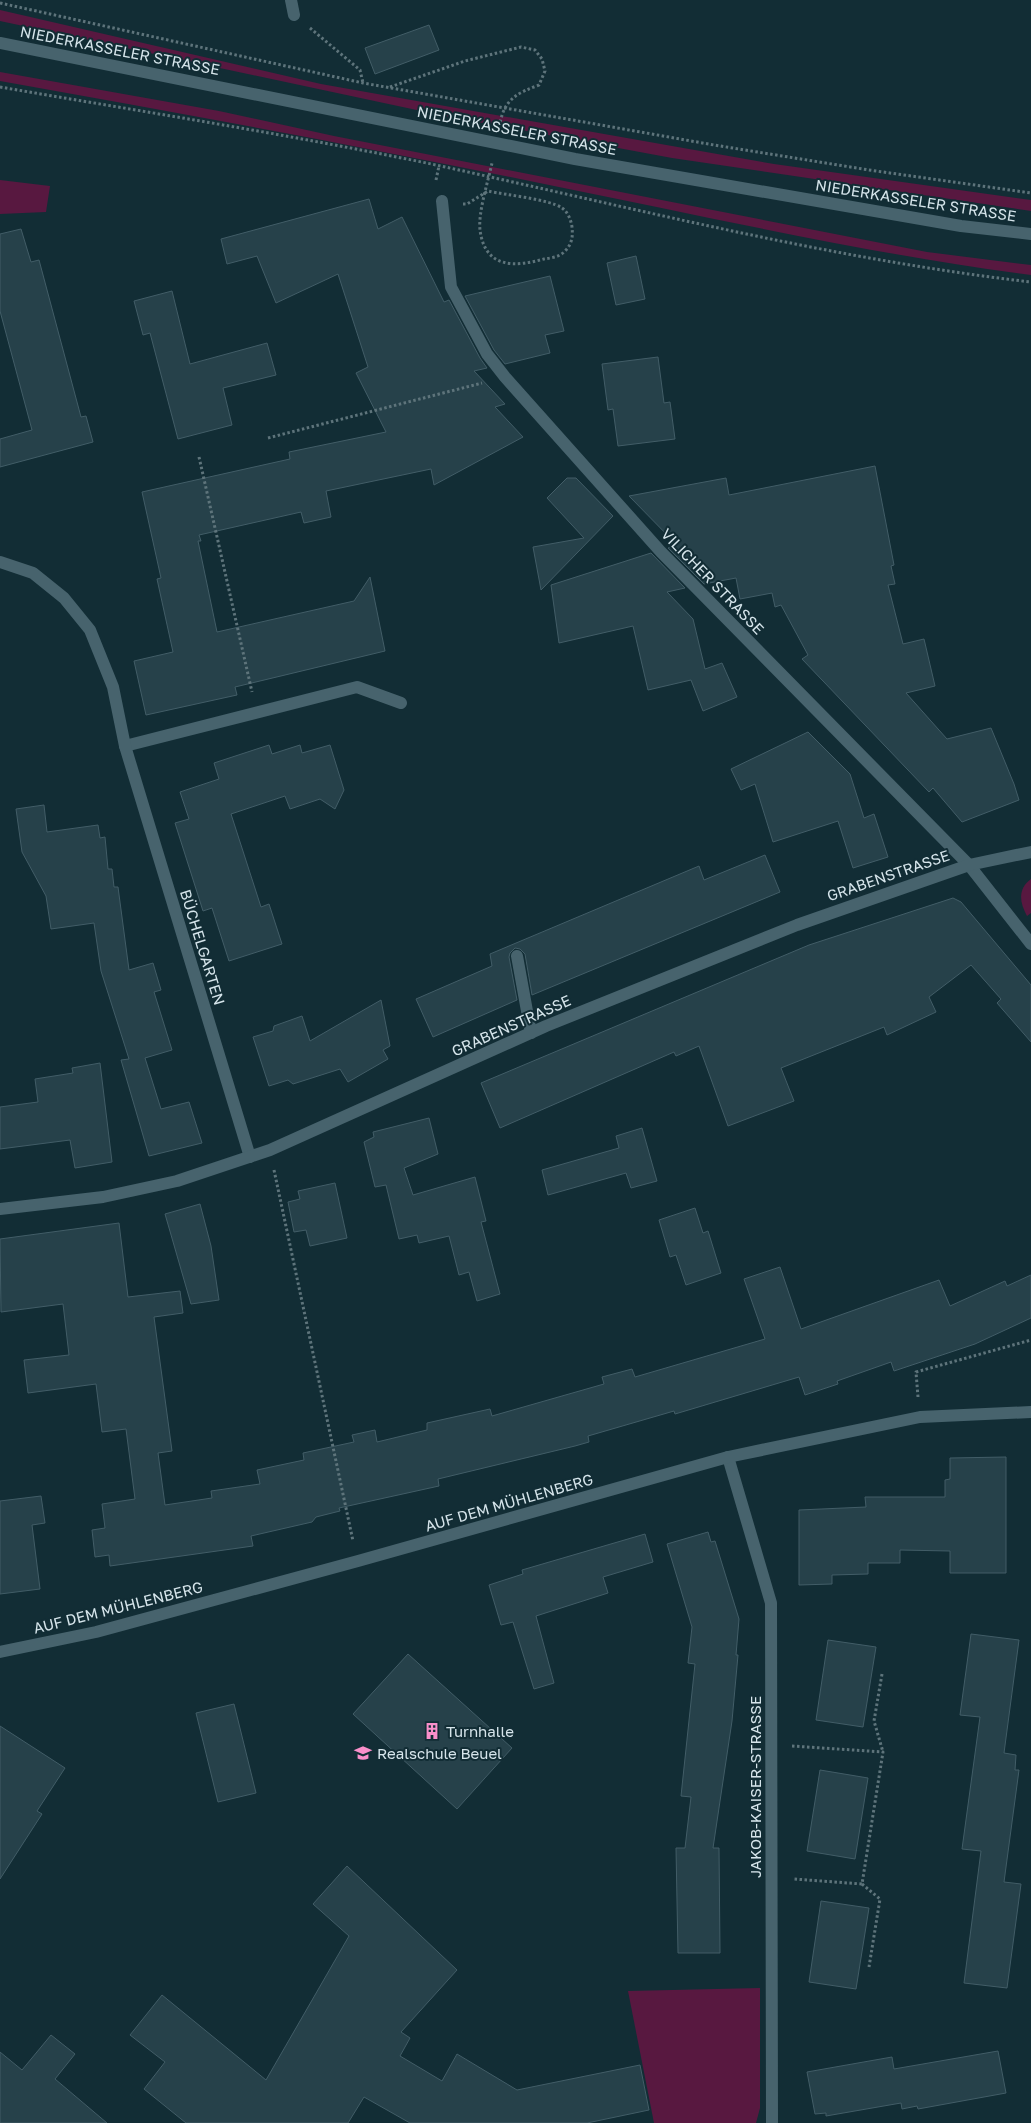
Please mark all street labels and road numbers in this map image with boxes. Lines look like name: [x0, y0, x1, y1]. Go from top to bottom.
street label: NIEDERKASSELER STRASSE: [19, 22, 221, 78]
street label: NIEDERKASSELER STRASSE: [416, 102, 618, 158]
street label: NIEDERKASSELER STRASSE: [814, 175, 1018, 225]
street label: VILICHER STRASSE: [658, 524, 768, 638]
street label: GRABENSTRASSE: [824, 846, 952, 904]
street label: BÜCHELGARTEN: [177, 887, 229, 1007]
street label: GRABENSTRASSE: [449, 991, 573, 1059]
street label: AUF DEM MÜHLENBERG: [423, 1469, 595, 1535]
street label: AUF DEM MÜHLENBERG: [31, 1577, 205, 1637]
street label: JAKOB-KAISER-STRASSE: [746, 1696, 764, 1878]

